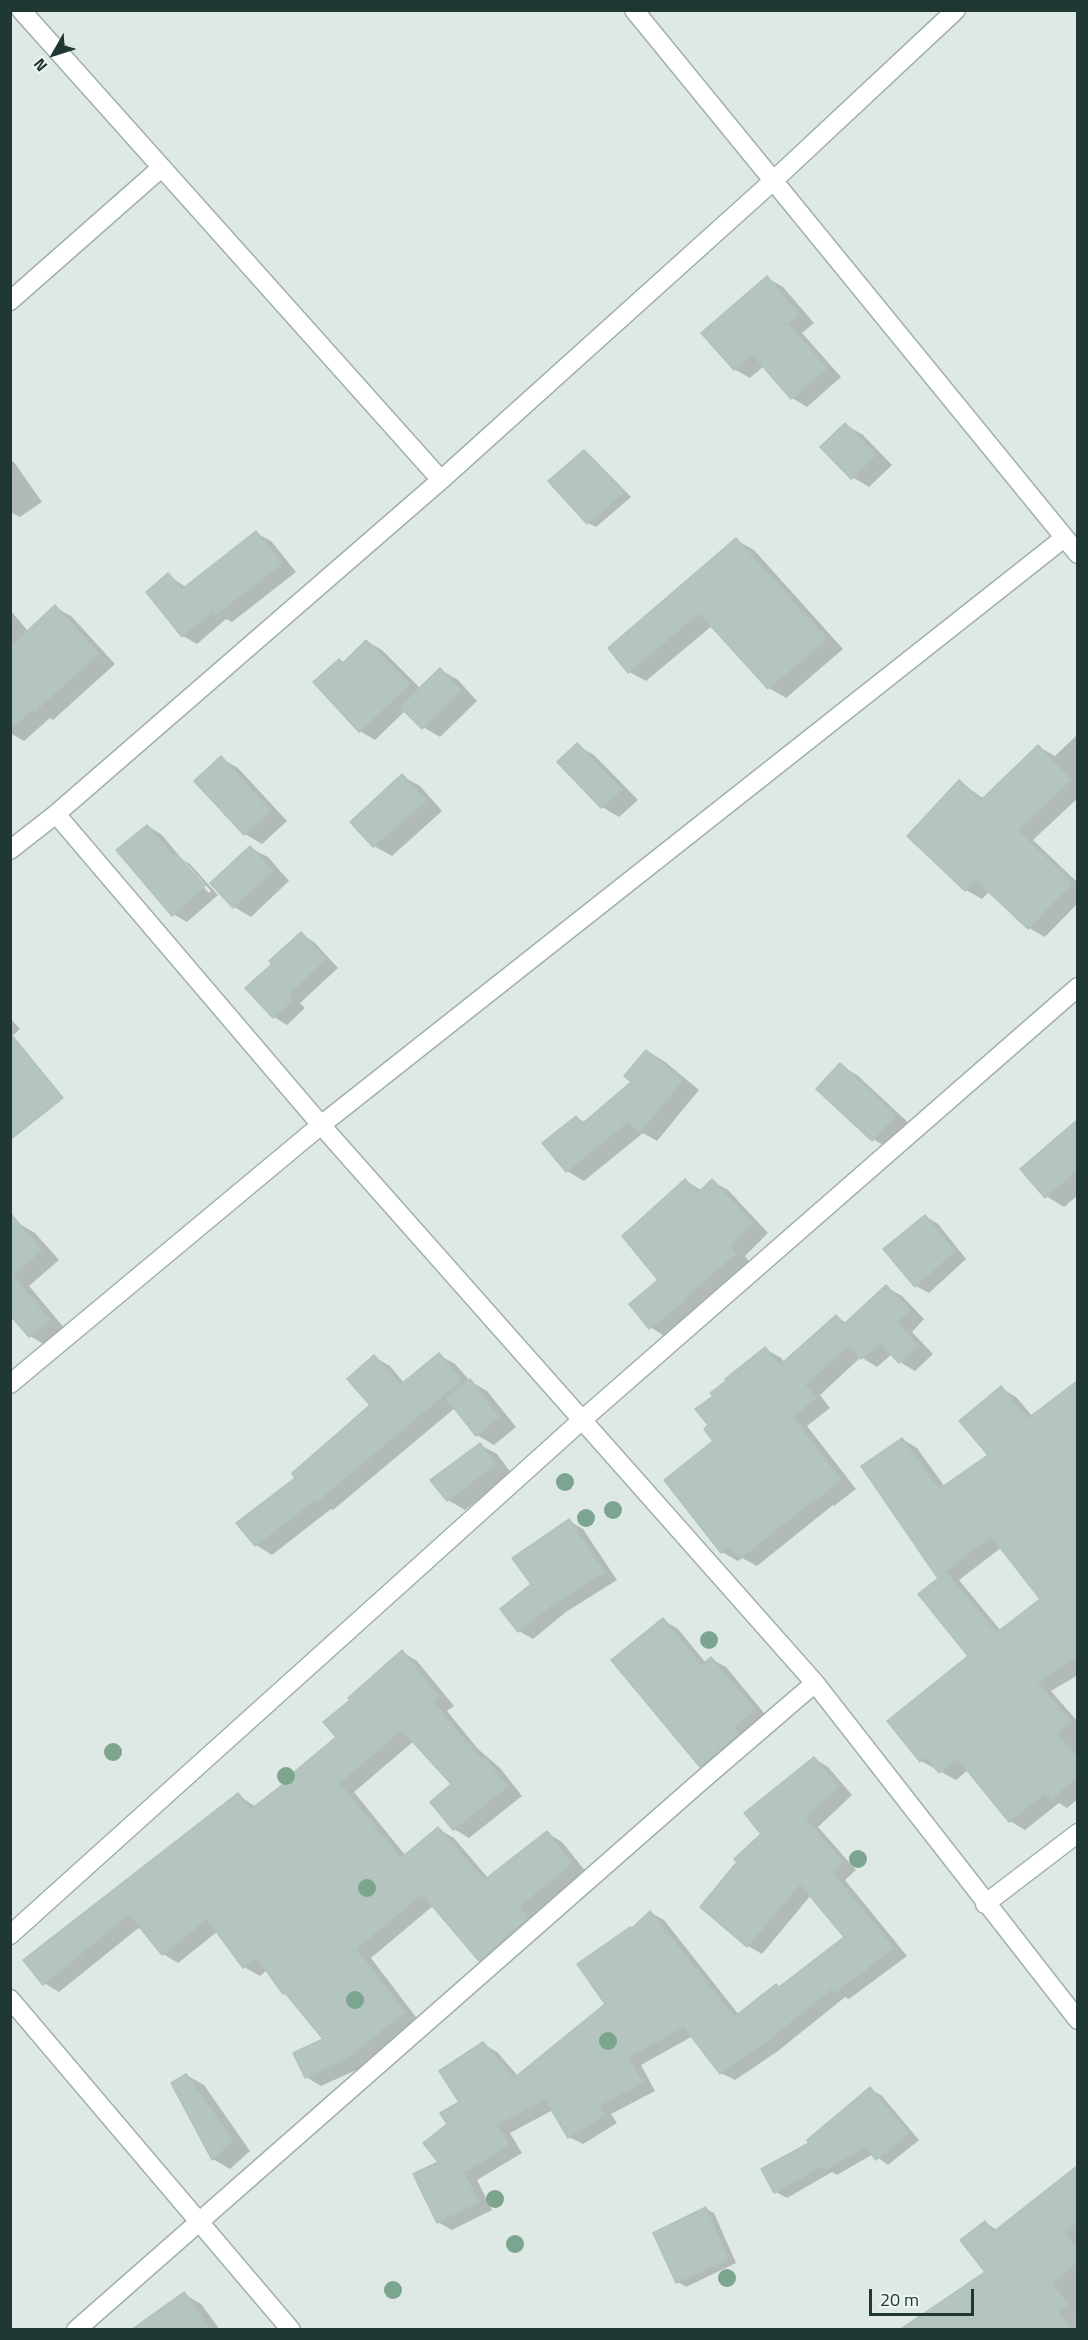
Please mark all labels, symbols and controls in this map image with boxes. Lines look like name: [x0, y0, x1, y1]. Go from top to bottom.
north arrow: [24, 24, 84, 84]
text: N: [27, 53, 53, 77]
scale bar: [872, 2277, 977, 2315]
text: 20 m: [880, 2286, 919, 2313]

